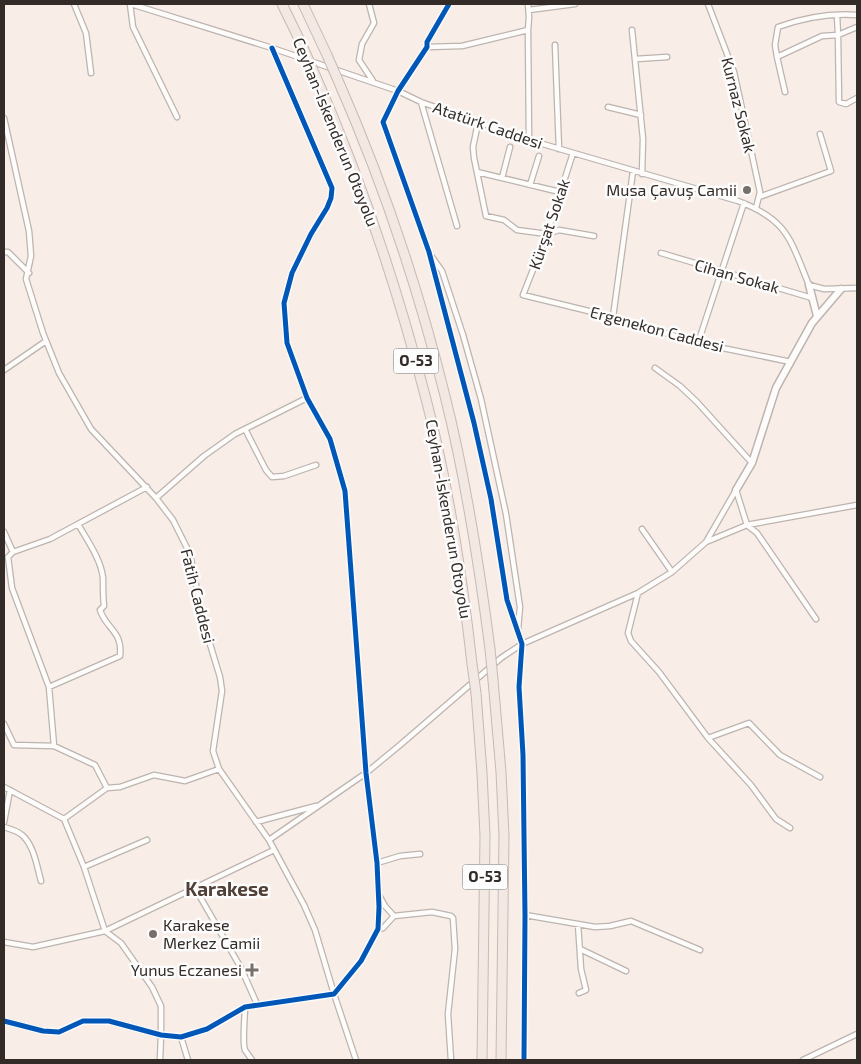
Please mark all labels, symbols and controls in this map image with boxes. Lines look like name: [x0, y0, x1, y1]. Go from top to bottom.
street label: Ceyhan-İskenderun Otoyolu: [290, 35, 383, 229]
street label: Kurnaz Sokak: [718, 55, 761, 155]
street label: Atatürk Caddesi: [431, 97, 546, 152]
street label: Kürşat Sokak: [524, 176, 574, 272]
place label: Musa Çavuş Camii: [606, 180, 737, 200]
marker: Musa Çavuş Camii: [741, 184, 753, 196]
street label: Cihan Sokak: [693, 254, 782, 297]
street label: Ergenekon Caddesi: [588, 302, 726, 355]
road number: O-53: [394, 348, 438, 374]
street label: Ceyhan-İskenderun Otoyolu: [423, 418, 476, 620]
street label: Fatih Caddesi: [178, 547, 219, 645]
road number: O-53: [462, 864, 508, 890]
district label: Karakese: [185, 877, 269, 900]
place label: Karakese Merkez Camii: [163, 915, 260, 952]
marker: Karakese Merkez Camii: [147, 928, 159, 940]
place label: Yunus Eczanesi: [131, 960, 242, 979]
marker: Yunus Eczanesi: [246, 964, 258, 976]

